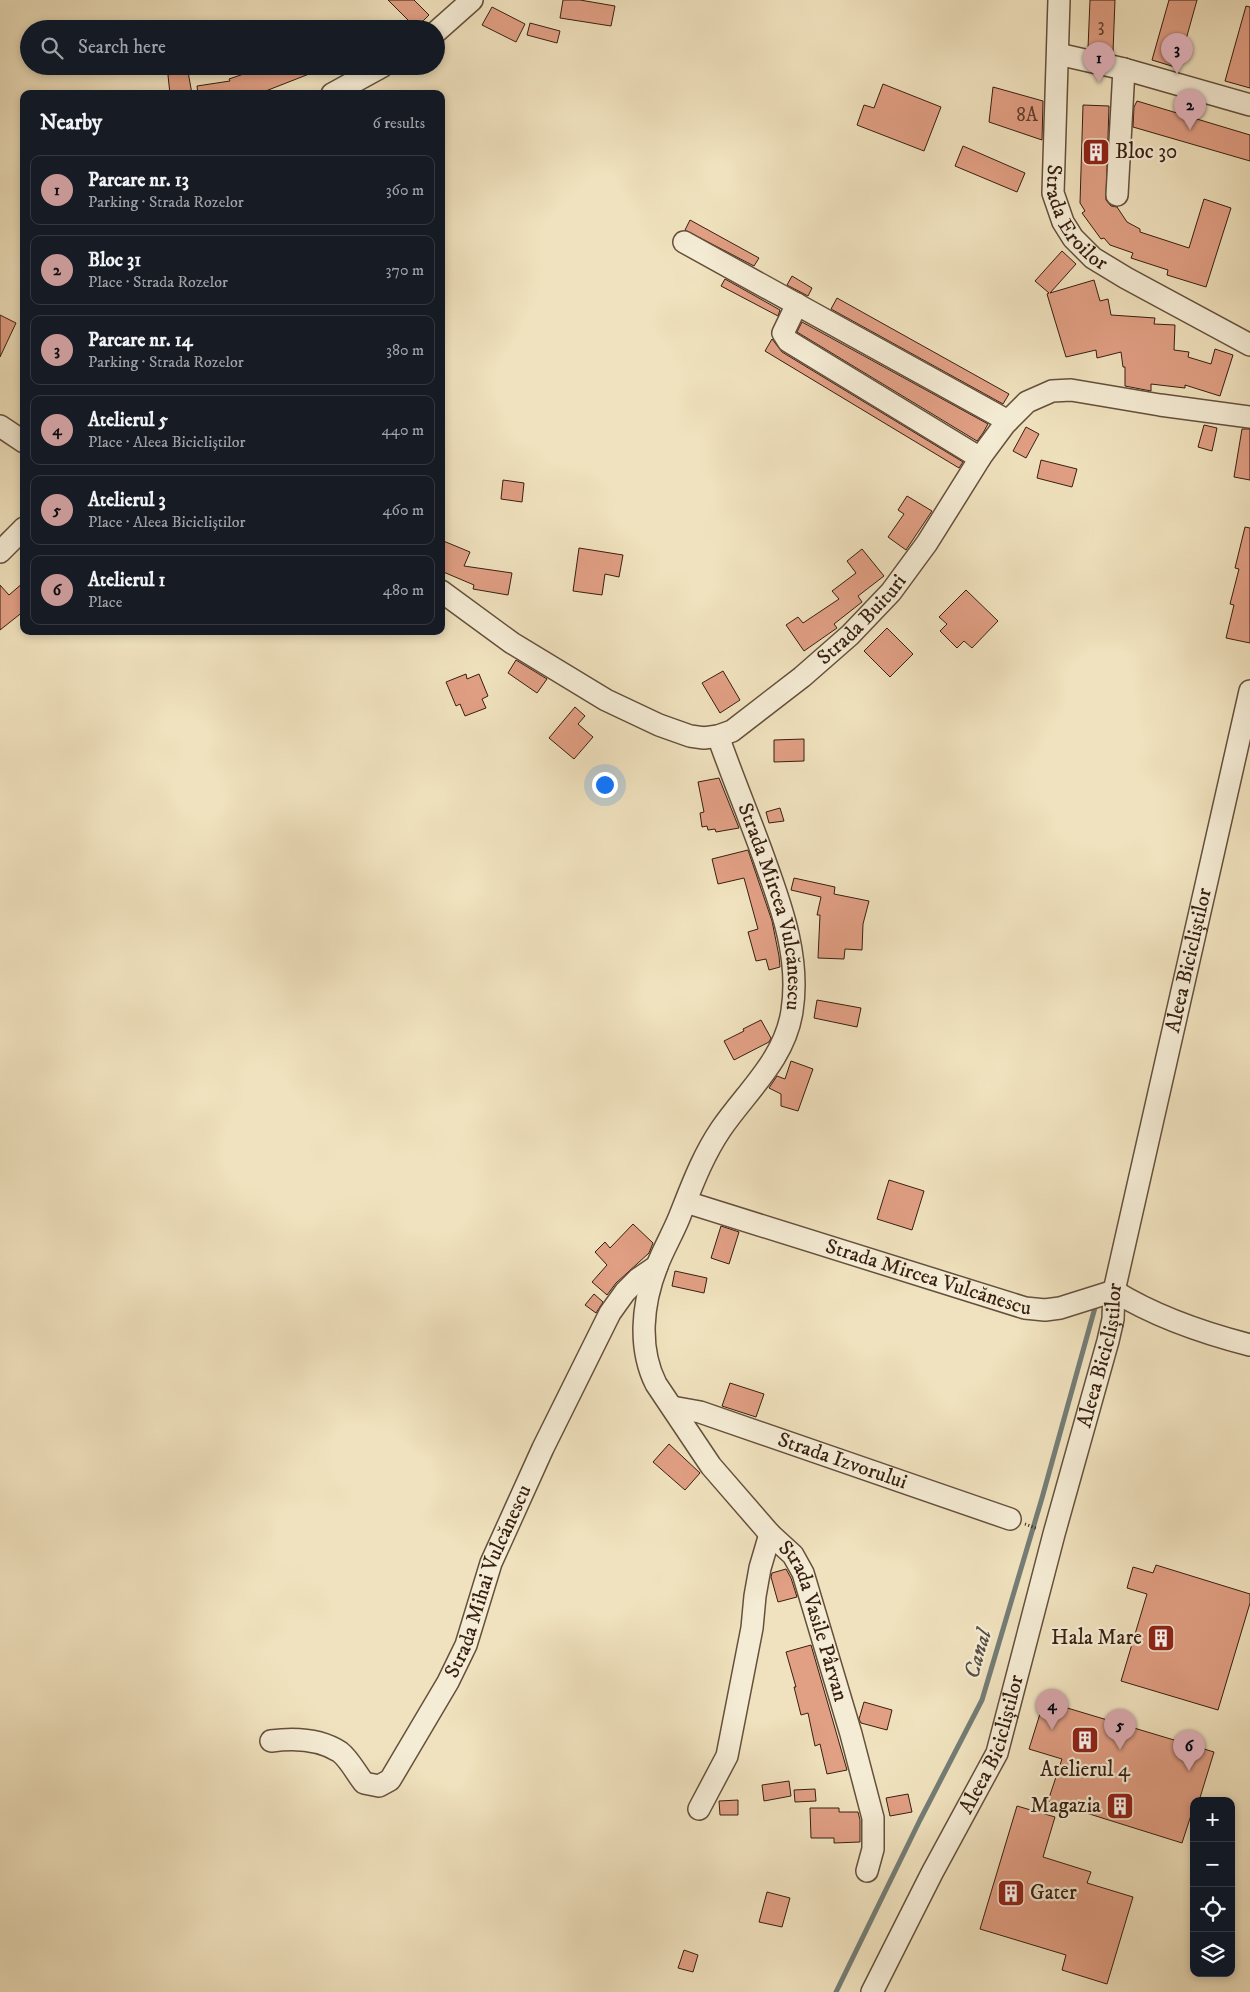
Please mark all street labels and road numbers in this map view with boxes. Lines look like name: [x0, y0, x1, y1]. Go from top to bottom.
street label: Strada Eroilor: [1040, 164, 1112, 277]
street label: Strada Buituri: [812, 569, 912, 671]
street label: Strada Mircea Vulcănescu: [731, 799, 807, 1012]
street label: Aleea Bicicliștilor: [1160, 885, 1218, 1035]
street label: Strada Mircea Vulcănescu: [822, 1233, 1032, 1322]
street label: Aleea Bicicliștilor: [1071, 1280, 1128, 1431]
street label: Strada Izvorului: [774, 1427, 910, 1495]
street label: Strada Mihai Vulcănescu: [439, 1481, 538, 1682]
street label: Strada Vasile Pârvan: [773, 1535, 854, 1705]
street label: Aleea Bicicliștilor: [953, 1672, 1030, 1819]

